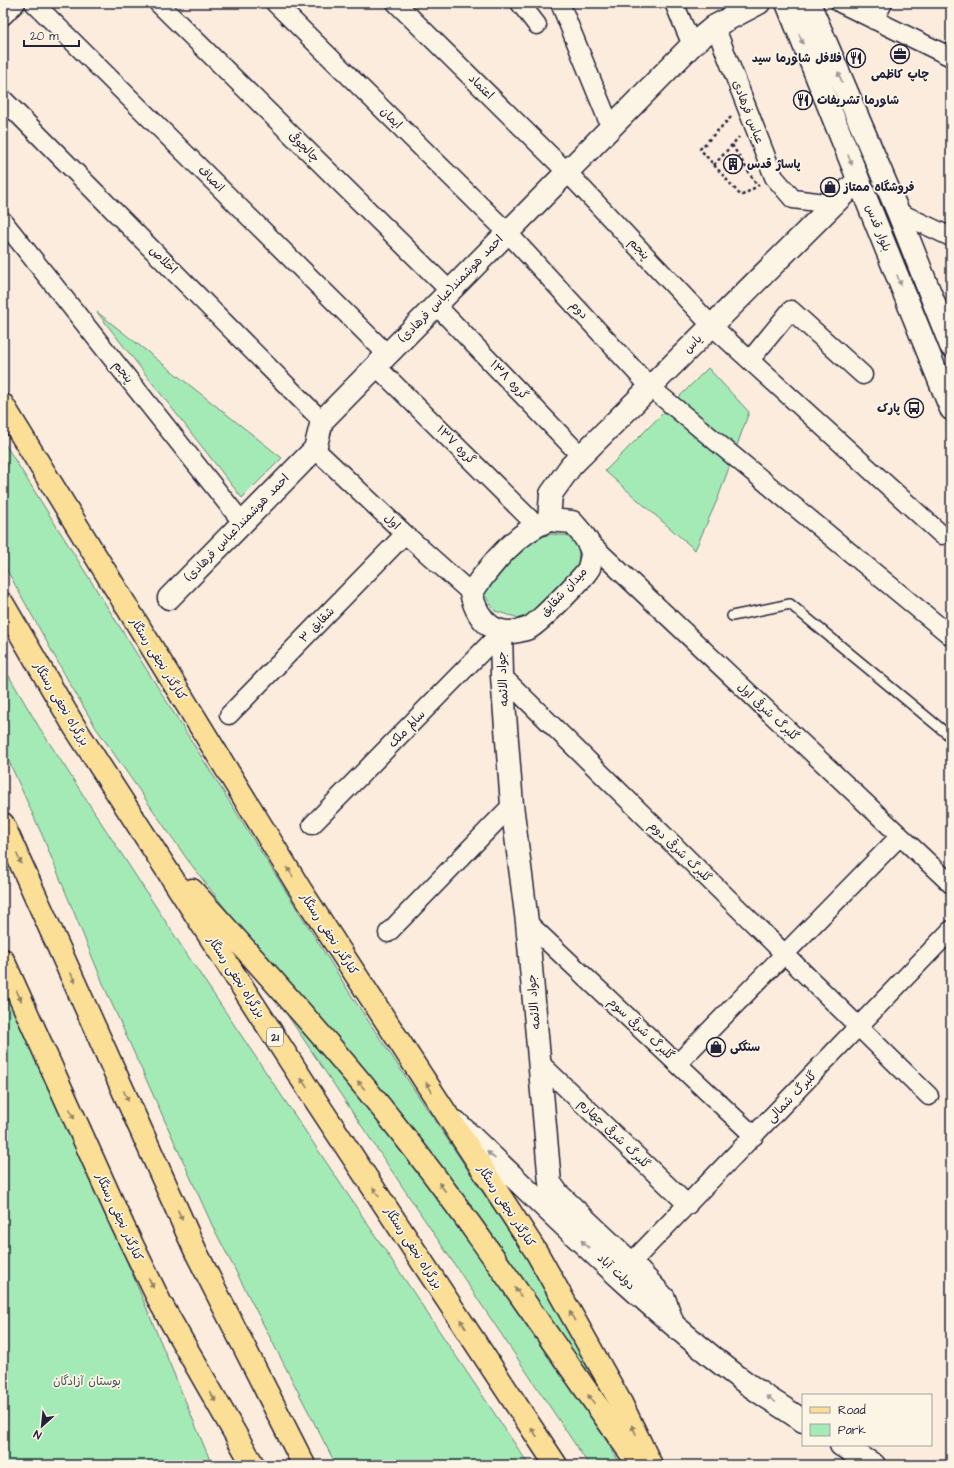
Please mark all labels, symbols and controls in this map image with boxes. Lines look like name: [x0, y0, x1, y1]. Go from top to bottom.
scale bar: [24, 22, 79, 48]
text: 20 m: [30, 28, 59, 45]
one-way arrow: [799, 34, 805, 46]
office icon: چاپ كاظمى: [889, 43, 911, 65]
restaurant icon: فلافل شاورما سید: [845, 47, 867, 69]
place label: فلافل شاورما سید: [752, 50, 842, 67]
place label: چاپ كاظمى: [871, 66, 929, 83]
one-way arrow: [837, 70, 843, 82]
street label: اعتماد: [465, 71, 498, 104]
street label: عباس فرهادی: [728, 78, 768, 146]
restaurant icon: شاورما تشریفات: [792, 89, 814, 111]
place label: شاورما تشریفات: [817, 92, 899, 109]
street label: ایمان: [376, 103, 406, 133]
street label: چالچوقی: [285, 128, 323, 166]
building icon: پاساژ قدس: [722, 153, 744, 175]
one-way arrow: [847, 154, 853, 166]
place label: پاساژ قدس: [747, 156, 801, 173]
street label: انصاف: [194, 162, 228, 196]
shop icon: فروشگاه ممتاز: [819, 176, 841, 198]
place label: فروشگاه ممتاز: [843, 179, 914, 196]
street label: بلوار قدس: [861, 202, 895, 254]
street label: احمد هوشمند(عباس فرهادی): [395, 231, 507, 347]
street label: پنجم: [625, 234, 653, 264]
street label: اخلاص: [145, 242, 181, 278]
one-way arrow: [896, 275, 902, 287]
street label: دوم: [566, 297, 592, 323]
street label: یاس: [680, 331, 706, 357]
street label: گروه ۱۳۸: [486, 356, 532, 404]
street label: پنجم: [109, 357, 137, 387]
bus stop icon: پارک: [903, 397, 925, 419]
place label: پارک: [877, 400, 901, 417]
street label: گروه ۱۳۷: [433, 422, 479, 468]
street label: احمد هوشمند(عباس فرهادی): [181, 470, 293, 586]
street label: اول: [380, 510, 404, 534]
street label: میدان شقایق: [537, 564, 591, 620]
street label: شقایق ۳: [296, 603, 338, 647]
street label: کنارگذر نجفی رستگار: [125, 613, 190, 704]
street label: جواد الائمه: [493, 651, 513, 707]
street label: بزرگراه نجفی رستگار: [29, 658, 93, 749]
street label: گلبرگ شرقی اول: [733, 679, 803, 745]
street label: سالم ملک: [385, 706, 430, 752]
street label: گلبرگ شرقی دوم: [645, 818, 715, 886]
one-way arrow: [16, 854, 22, 865]
one-way arrow: [286, 866, 293, 878]
street label: کنارگذر نجفی رستگار: [295, 889, 362, 979]
street label: بزرگراه نجفی رستگار: [202, 932, 269, 1022]
one-way arrow: [70, 972, 76, 984]
street label: جواد الائمه: [523, 974, 545, 1030]
one-way arrow: [16, 990, 22, 1002]
street label: گلبرگ شرقی سوم: [604, 994, 678, 1064]
road number: 21: [267, 1028, 283, 1046]
shop icon: سنگکی: [705, 1036, 727, 1058]
place label: سنگکی: [730, 1039, 760, 1056]
street label: گلبرگ شمالی: [763, 1068, 821, 1126]
one-way arrow: [300, 1078, 308, 1088]
one-way arrow: [357, 1079, 366, 1090]
one-way arrow: [425, 1081, 432, 1093]
one-way arrow: [123, 1090, 129, 1102]
street label: گلبرگ شرقی چهارم: [574, 1095, 654, 1173]
one-way arrow: [69, 1109, 75, 1120]
one-way arrow: [486, 1150, 496, 1159]
street label: کنارگذر نجفی رستگار: [472, 1161, 539, 1251]
street label: کنارگذر نجفی رستگار: [91, 1169, 147, 1264]
one-way arrow: [438, 1181, 446, 1192]
one-way arrow: [372, 1187, 380, 1197]
street label: بزرگراه نجفی رستگار: [379, 1203, 446, 1293]
one-way arrow: [177, 1209, 183, 1221]
one-way arrow: [581, 1240, 590, 1249]
street label: دولت آباد: [593, 1250, 639, 1294]
one-way arrow: [148, 1277, 154, 1289]
one-way arrow: [514, 1287, 522, 1297]
one-way arrow: [568, 1310, 575, 1322]
one-way arrow: [459, 1319, 467, 1329]
park label: بوستان آزادگان: [53, 1373, 121, 1390]
one-way arrow: [209, 1391, 216, 1403]
one-way arrow: [587, 1394, 596, 1405]
legend: [802, 1394, 932, 1446]
one-way arrow: [765, 1395, 776, 1403]
text: Road: [838, 1402, 866, 1419]
north arrow: [22, 1406, 62, 1446]
text: Park: [838, 1422, 866, 1439]
one-way arrow: [631, 1424, 637, 1436]
text: N: [31, 1426, 44, 1443]
one-way arrow: [530, 1427, 538, 1438]

